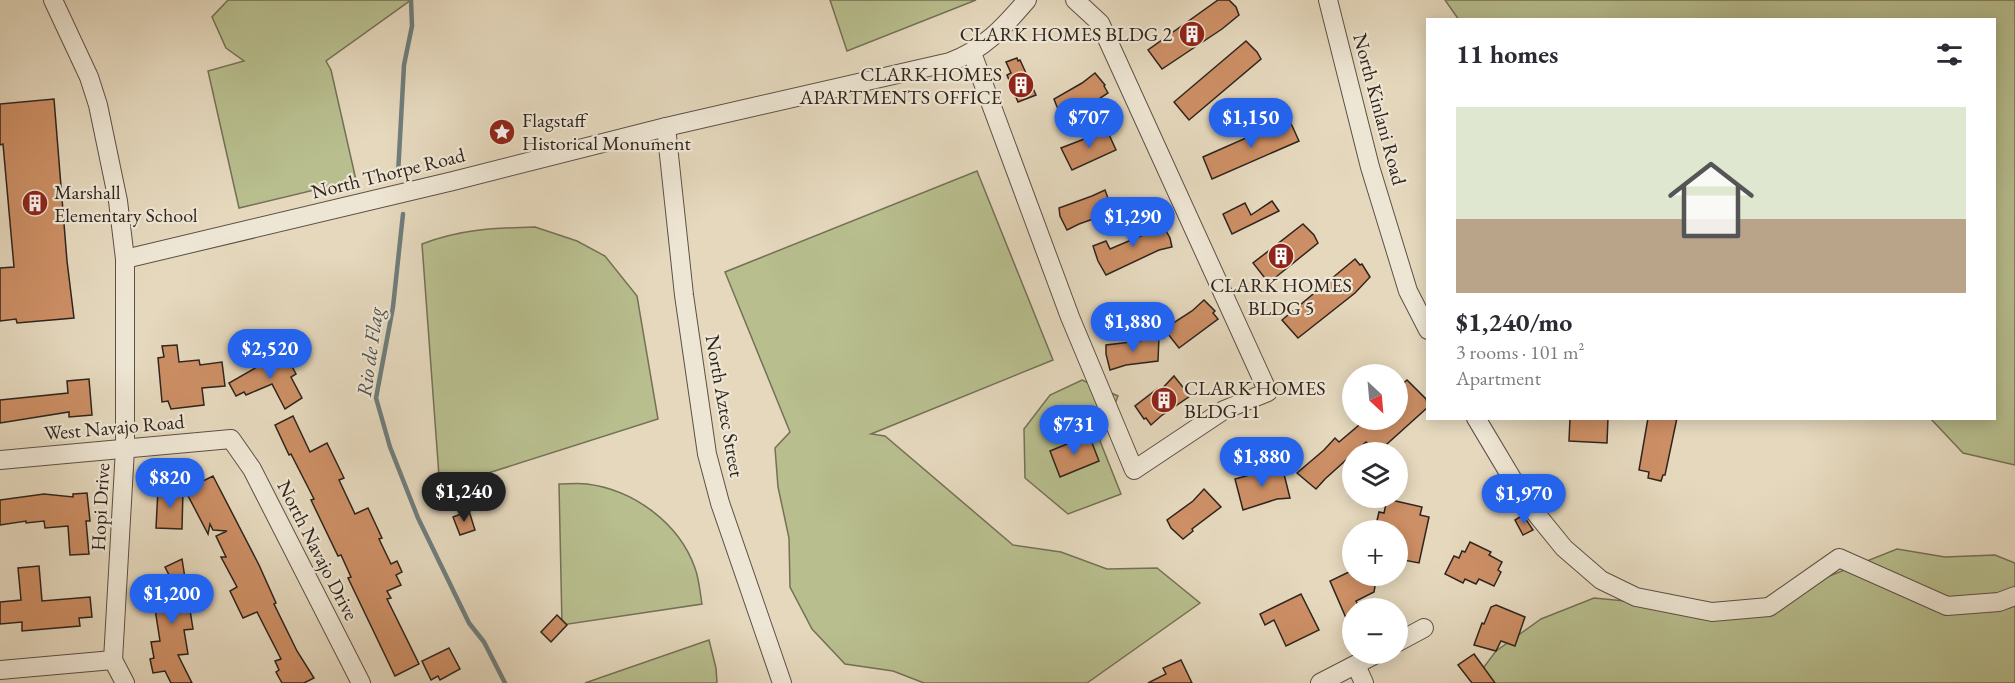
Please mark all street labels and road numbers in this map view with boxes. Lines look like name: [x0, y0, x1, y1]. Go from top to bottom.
street label: North Kinlani Road: [1347, 30, 1413, 189]
street label: North Thorpe Road: [309, 141, 468, 205]
street label: North Aztec Street: [700, 333, 750, 480]
street label: West Navajo Road: [43, 408, 186, 446]
street label: Hopi Drive: [85, 462, 115, 552]
street label: North Navajo Drive: [272, 476, 365, 625]

